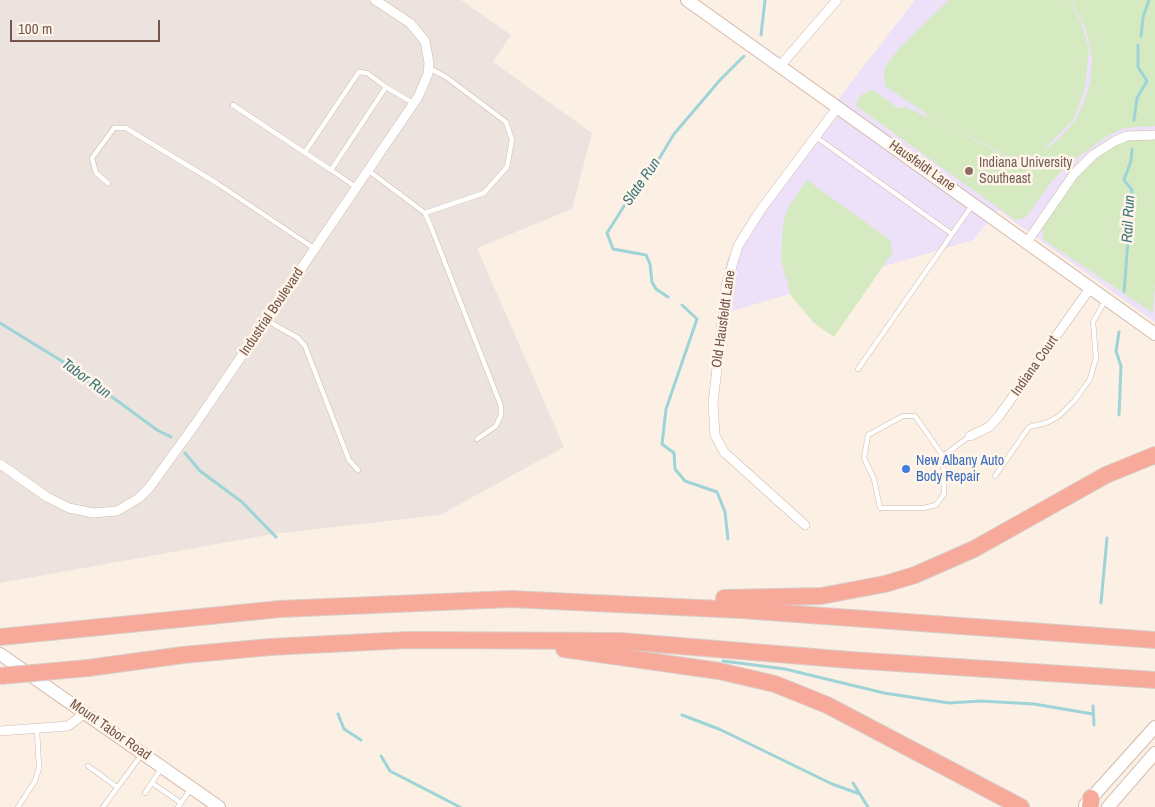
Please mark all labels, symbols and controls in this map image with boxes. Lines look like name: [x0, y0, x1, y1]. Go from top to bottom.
scale bar: [12, 10, 162, 42]
text: 100 m: [18, 18, 52, 39]
street label: Hausfeldt Lane: [886, 137, 958, 195]
water label: Slate Run: [619, 155, 665, 209]
place label: Indiana University Southeast: [979, 155, 1072, 188]
marker: Indiana University Southeast: [963, 165, 975, 177]
water label: Rail Run: [1119, 195, 1139, 243]
street label: Industrial Boulevard: [236, 265, 308, 359]
street label: Old Hausfeldt Lane: [709, 269, 739, 369]
street label: Indiana Court: [1008, 333, 1062, 399]
water label: Tabor Run: [58, 355, 114, 403]
place label: New Albany Auto Body Repair: [916, 453, 1004, 486]
marker: New Albany Auto Body Repair: [900, 463, 912, 475]
street label: Mount Tabor Road: [66, 696, 154, 764]

